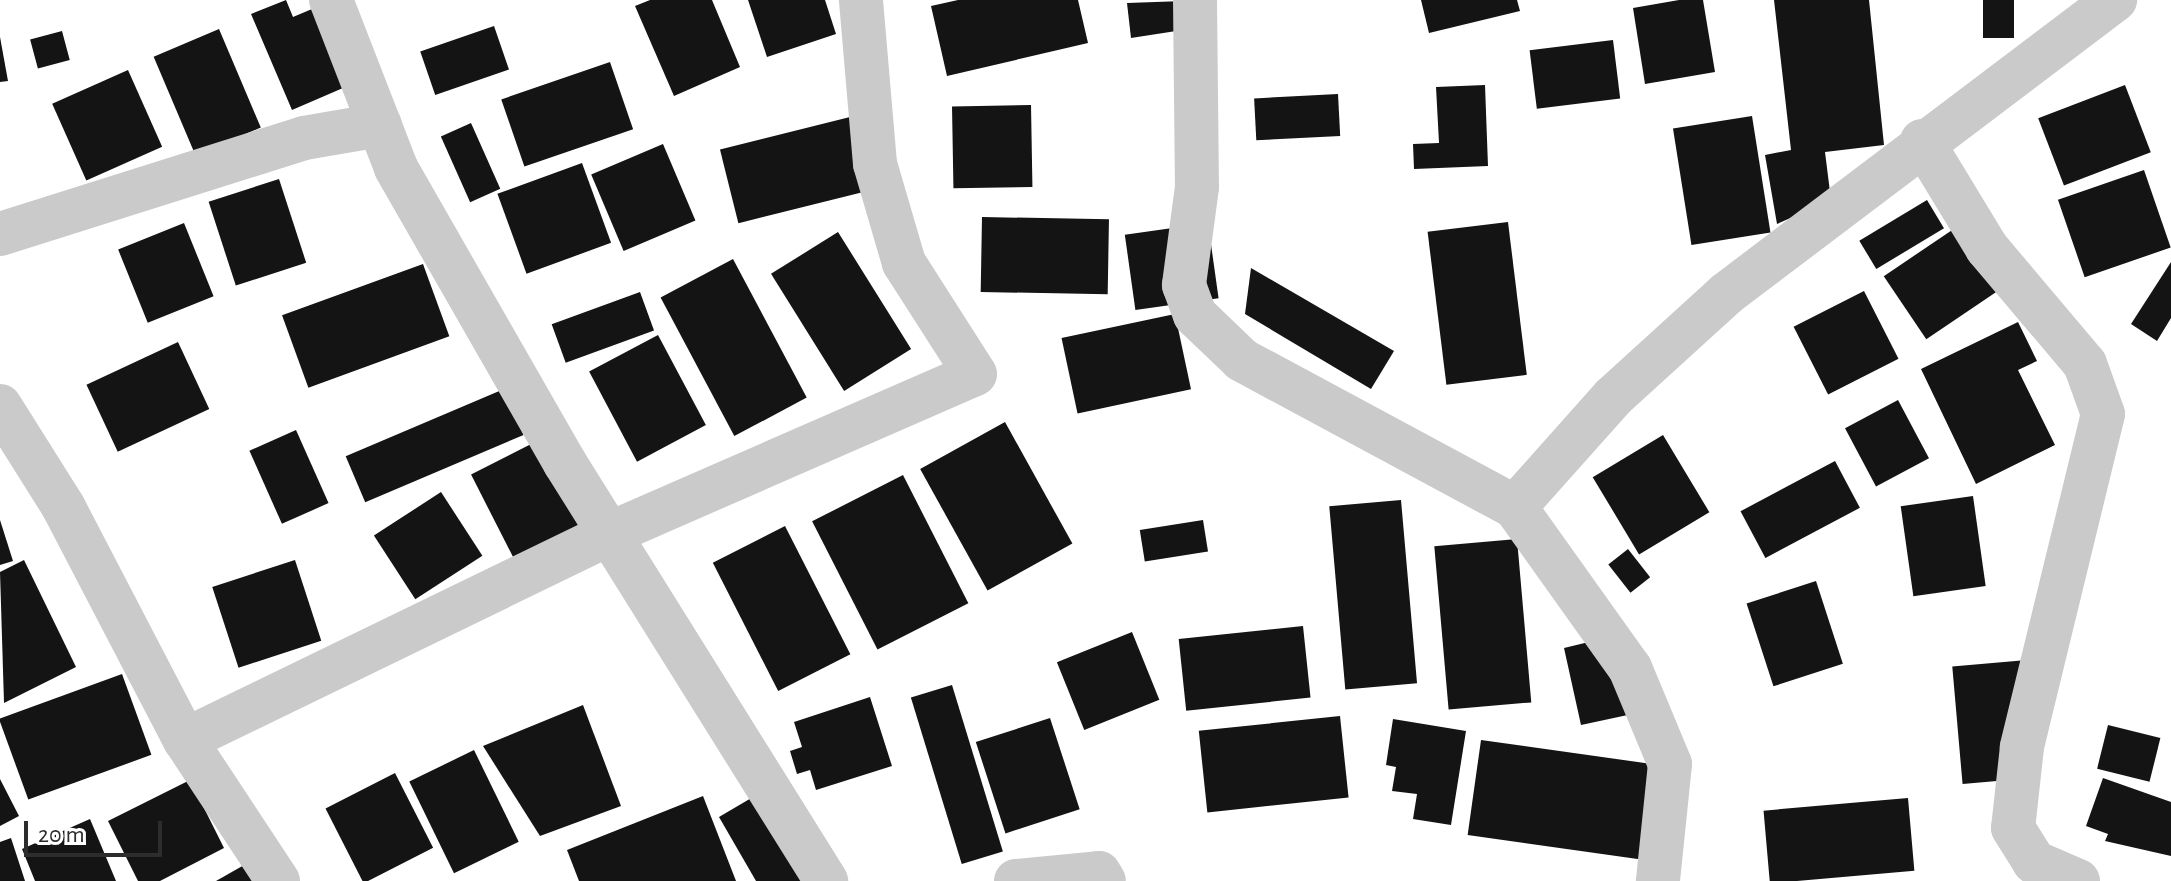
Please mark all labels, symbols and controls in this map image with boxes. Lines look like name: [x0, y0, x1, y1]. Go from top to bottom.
scale bar: [28, 805, 166, 855]
text: 20 m: [38, 823, 85, 847]

